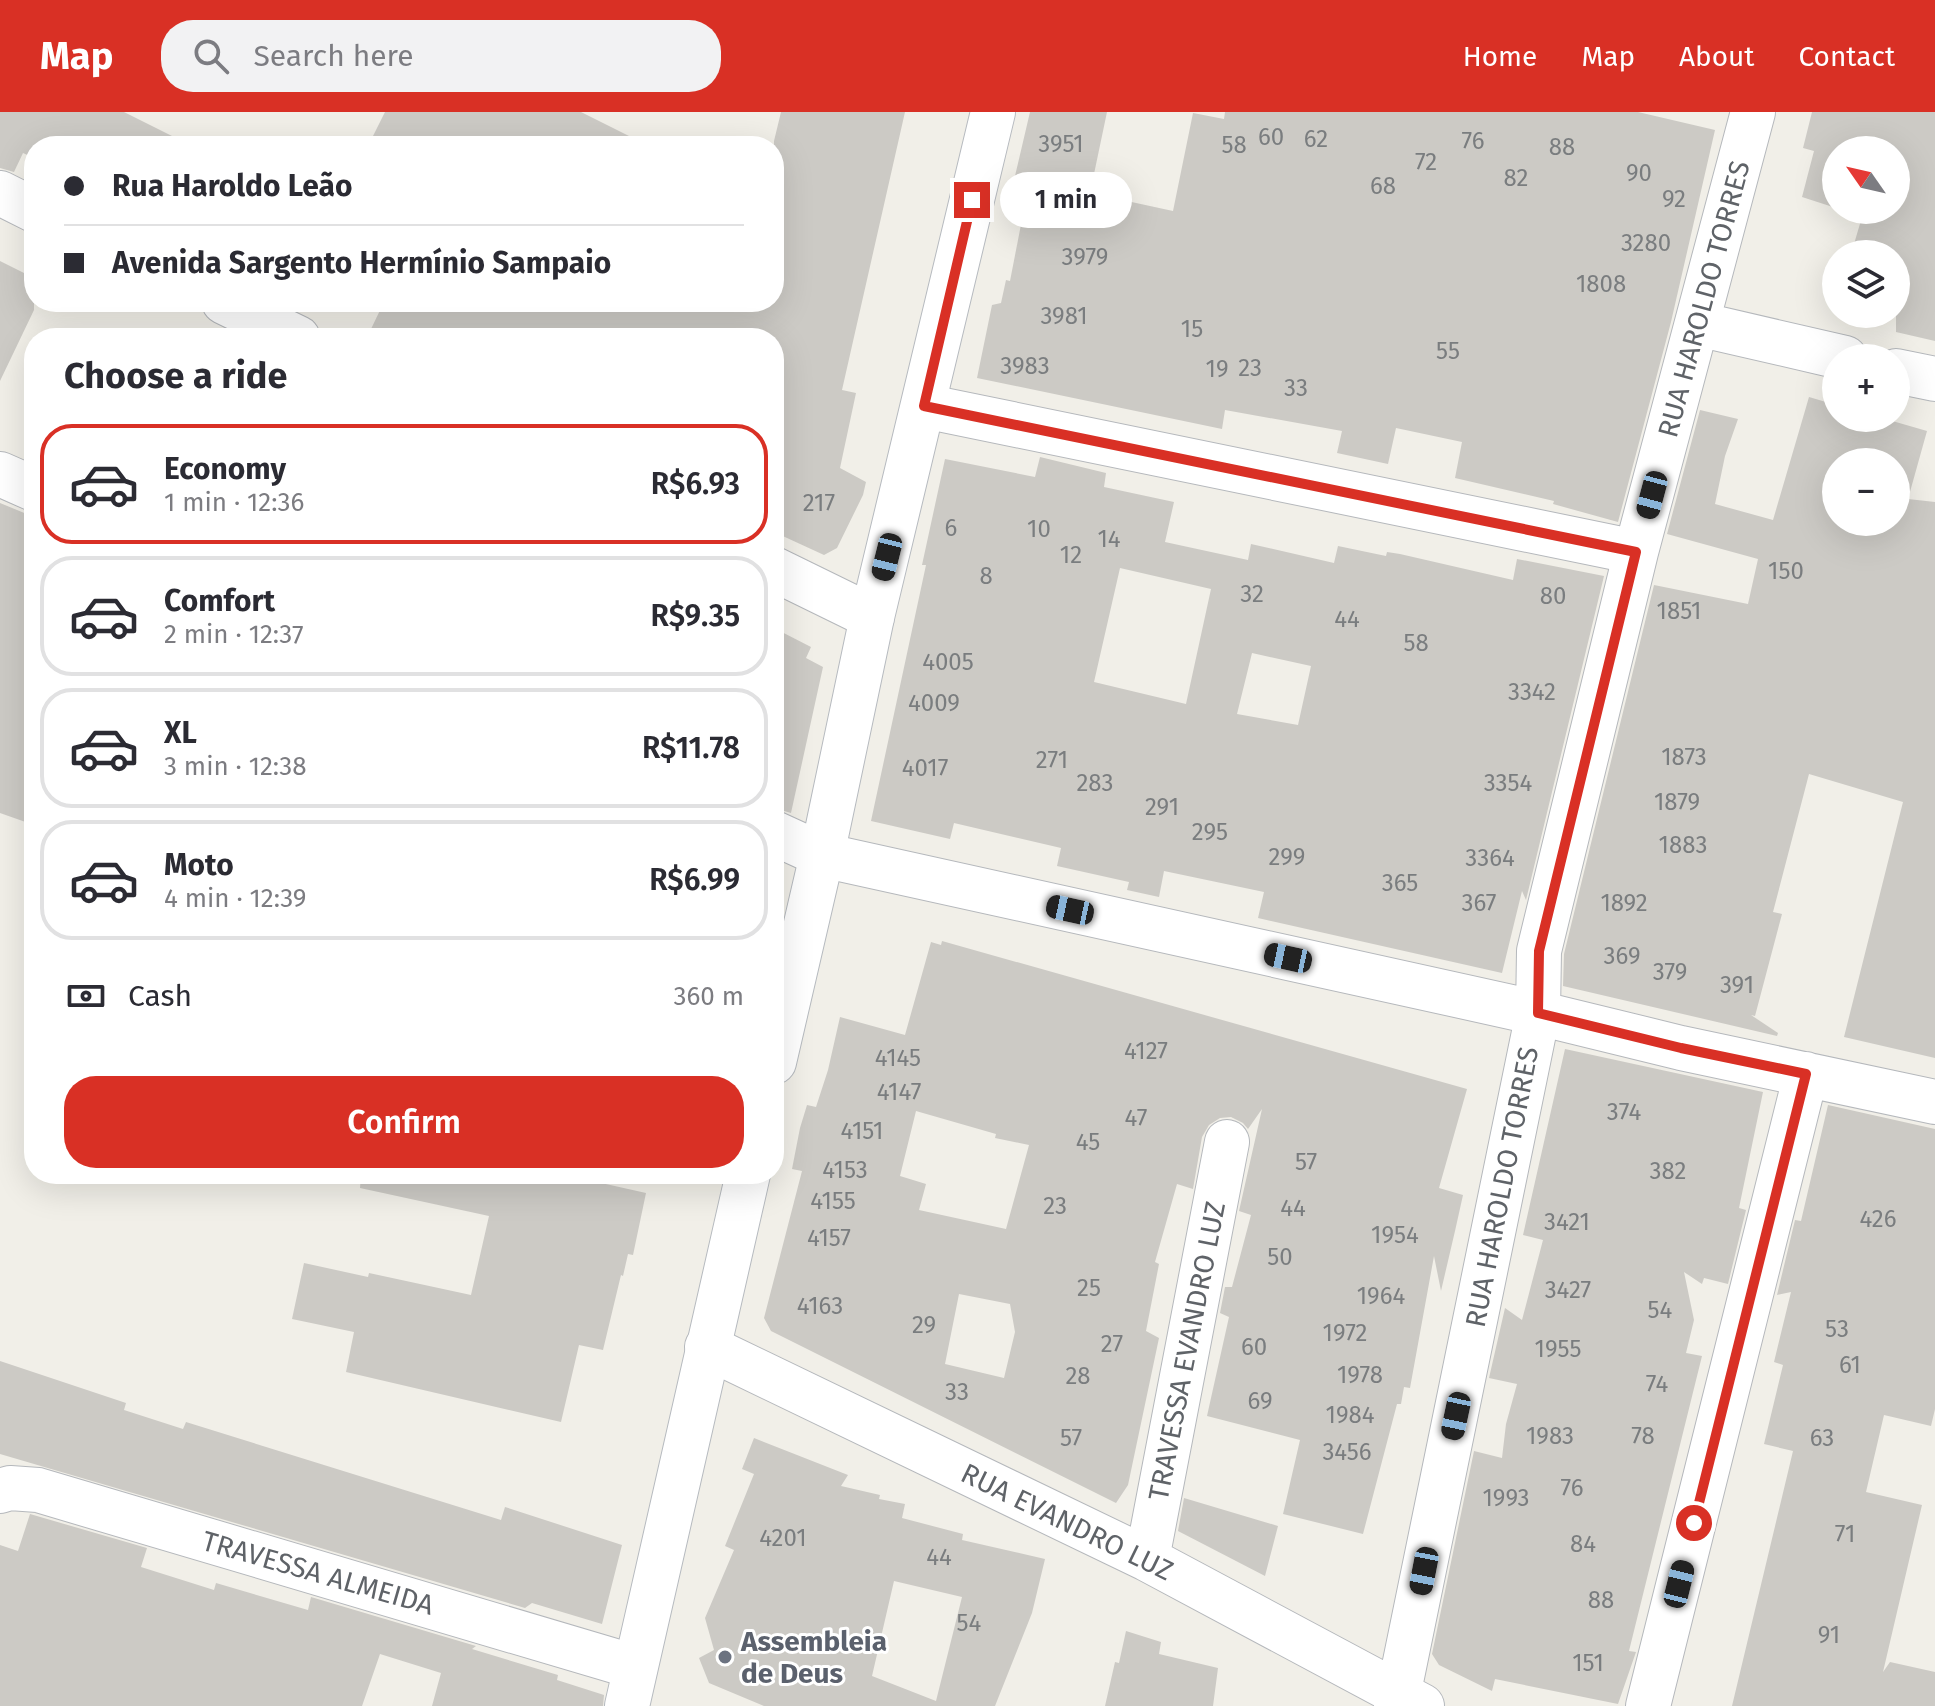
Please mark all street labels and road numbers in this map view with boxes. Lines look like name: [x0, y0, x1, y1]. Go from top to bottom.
street label: RUA HAROLDO TORRES: [1651, 157, 1757, 441]
street label: RUA HAROLDO TORRES: [1459, 1044, 1545, 1330]
street label: TRAVESSA EVANDRO LUZ: [1142, 1199, 1232, 1503]
street label: RUA EVANDRO LUZ: [956, 1456, 1178, 1588]
street label: TRAVESSA ALMEIDA: [198, 1524, 438, 1622]

